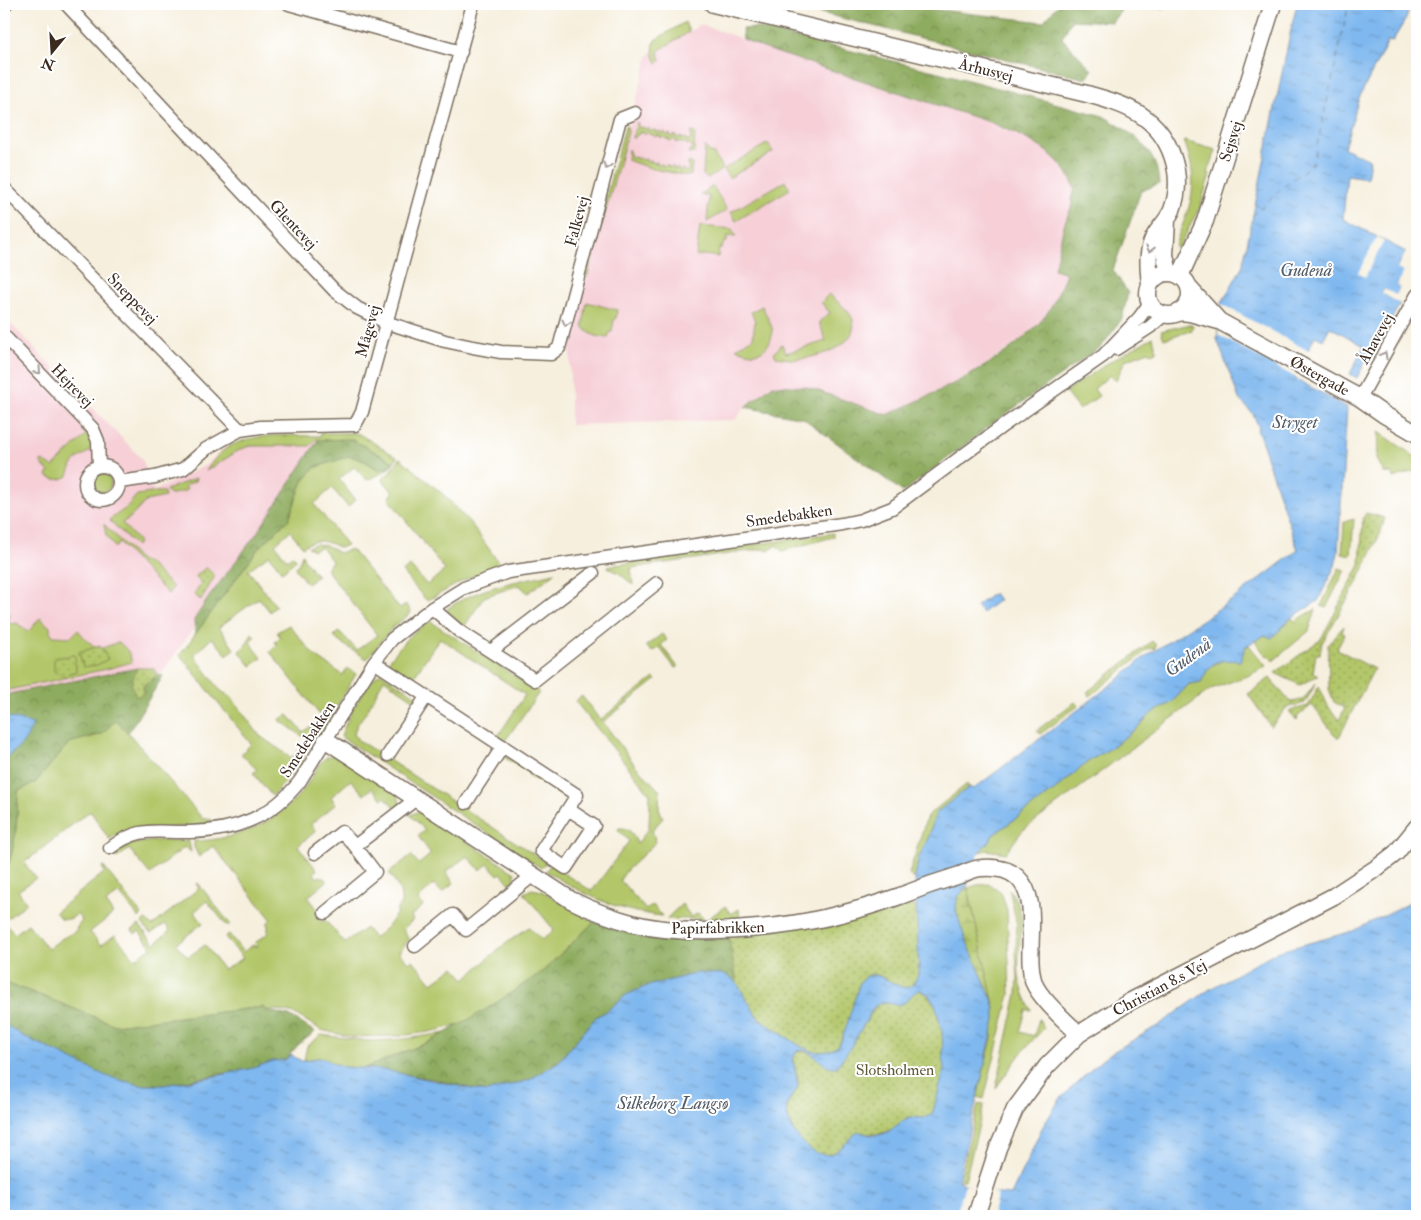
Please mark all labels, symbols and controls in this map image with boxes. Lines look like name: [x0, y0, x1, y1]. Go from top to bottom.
north arrow: [28, 28, 78, 78]
street label: Århusvej: [956, 53, 1015, 86]
text: N: [39, 54, 58, 74]
street label: Sejsvej: [1215, 118, 1247, 164]
one-way arrow: [602, 162, 613, 171]
street label: Falkevej: [561, 194, 593, 249]
street label: Glentevej: [265, 195, 322, 254]
one-way arrow: [1145, 245, 1156, 254]
water label: Gudenå: [1280, 259, 1332, 282]
street label: Sneppevej: [102, 269, 162, 329]
street label: Mågevej: [351, 303, 385, 360]
street label: Åhavevej: [1353, 309, 1398, 368]
one-way arrow: [561, 319, 571, 327]
street label: Østergade: [1286, 351, 1353, 401]
one-way arrow: [1378, 351, 1388, 360]
street label: Hejrevej: [47, 360, 98, 412]
one-way arrow: [32, 366, 41, 375]
water label: Stryget: [1271, 411, 1319, 434]
street label: Smedebakken: [745, 500, 834, 532]
water label: Gudenå: [1160, 633, 1216, 682]
street label: Smedebakken: [276, 698, 340, 781]
street label: Papirfabrikken: [671, 917, 765, 940]
street label: Christian 8.s Vej: [1109, 955, 1210, 1021]
park label: Slotsholmen: [856, 1060, 934, 1080]
water label: Silkeborg Langsø: [616, 1092, 729, 1115]

